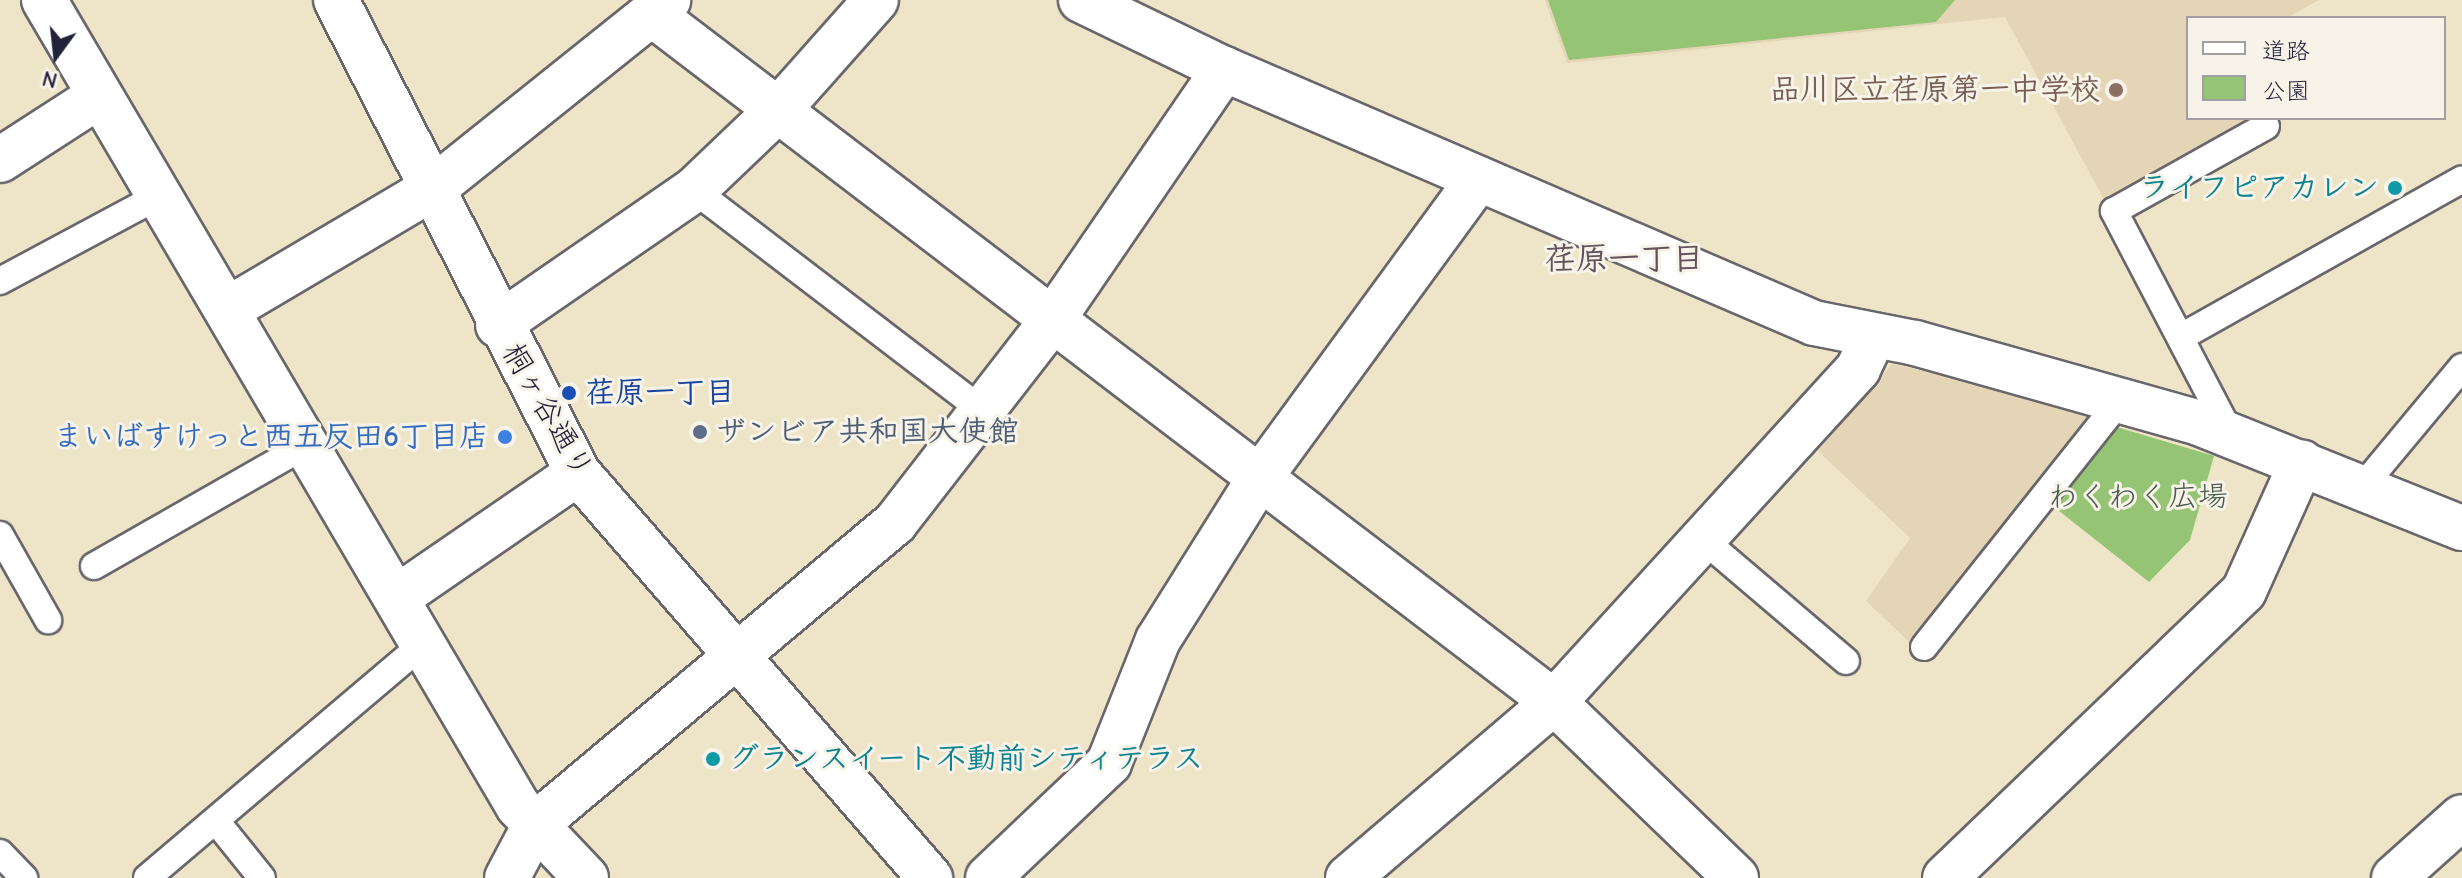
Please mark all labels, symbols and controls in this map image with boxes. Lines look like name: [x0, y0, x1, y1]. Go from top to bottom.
north arrow: [16, 16, 96, 96]
legend: [2186, 16, 2446, 120]
text: 道路: [2262, 37, 2310, 65]
text: N: [39, 65, 60, 94]
place label: 品川区立荏原第一中学校: [1770, 72, 2100, 108]
text: 公園: [2262, 77, 2310, 105]
marker: 品川区立荏原第一中学校: [2107, 81, 2125, 99]
place label: ライフピアカレン: [2139, 170, 2379, 206]
marker: ライフピアカレン: [2386, 179, 2404, 197]
district label: 荏原一丁目: [1544, 240, 1704, 278]
street label: 桐ヶ谷通り: [494, 337, 600, 485]
place label: 荏原一丁目: [585, 375, 735, 411]
marker: 荏原一丁目: [560, 384, 578, 402]
place label: ザンビア共和国大使館: [716, 414, 1016, 450]
place label: まいばすけっと西五反田6丁目店: [53, 419, 489, 455]
marker: ザンビア共和国大使館: [691, 423, 709, 441]
marker: まいばすけっと西五反田6丁目店: [496, 428, 514, 446]
park label: わくわく広場: [2048, 479, 2228, 515]
place label: グランスイート不動前シティテラス: [729, 741, 1207, 777]
marker: グランスイート不動前シティテラス: [704, 750, 722, 768]

